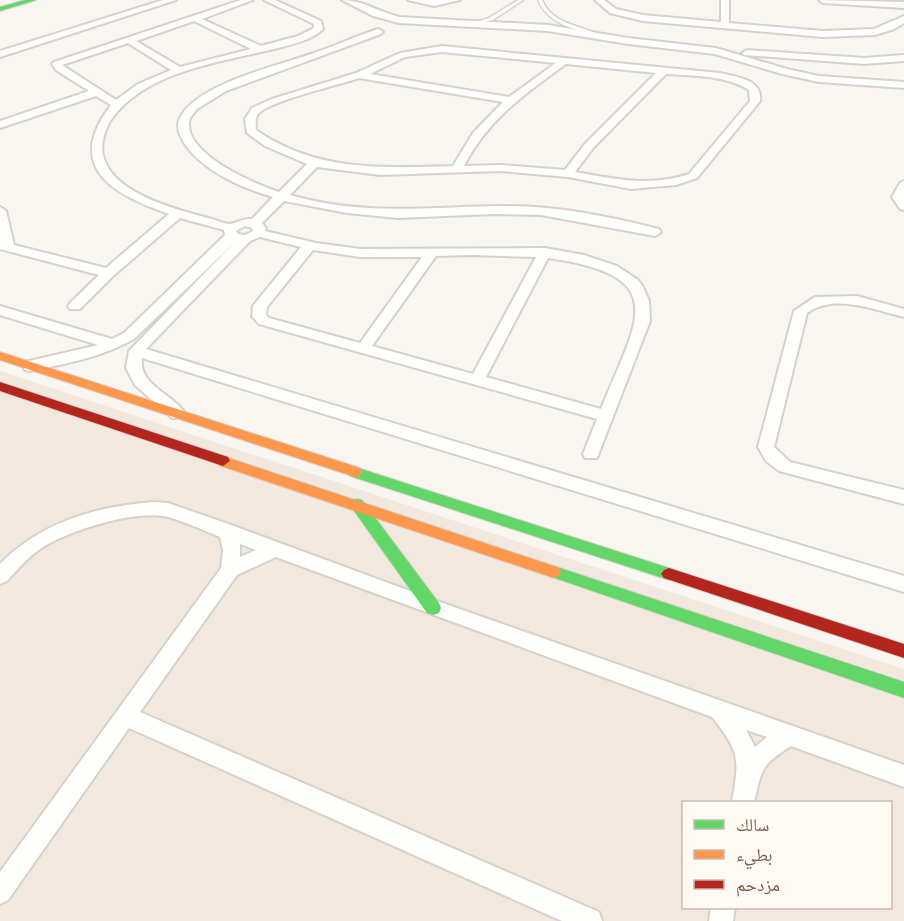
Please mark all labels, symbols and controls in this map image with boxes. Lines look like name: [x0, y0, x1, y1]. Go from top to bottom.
legend: [682, 801, 892, 909]
text: سالك: [736, 813, 769, 836]
text: بطيء: [736, 843, 773, 870]
text: مزدحم: [736, 873, 780, 897]

